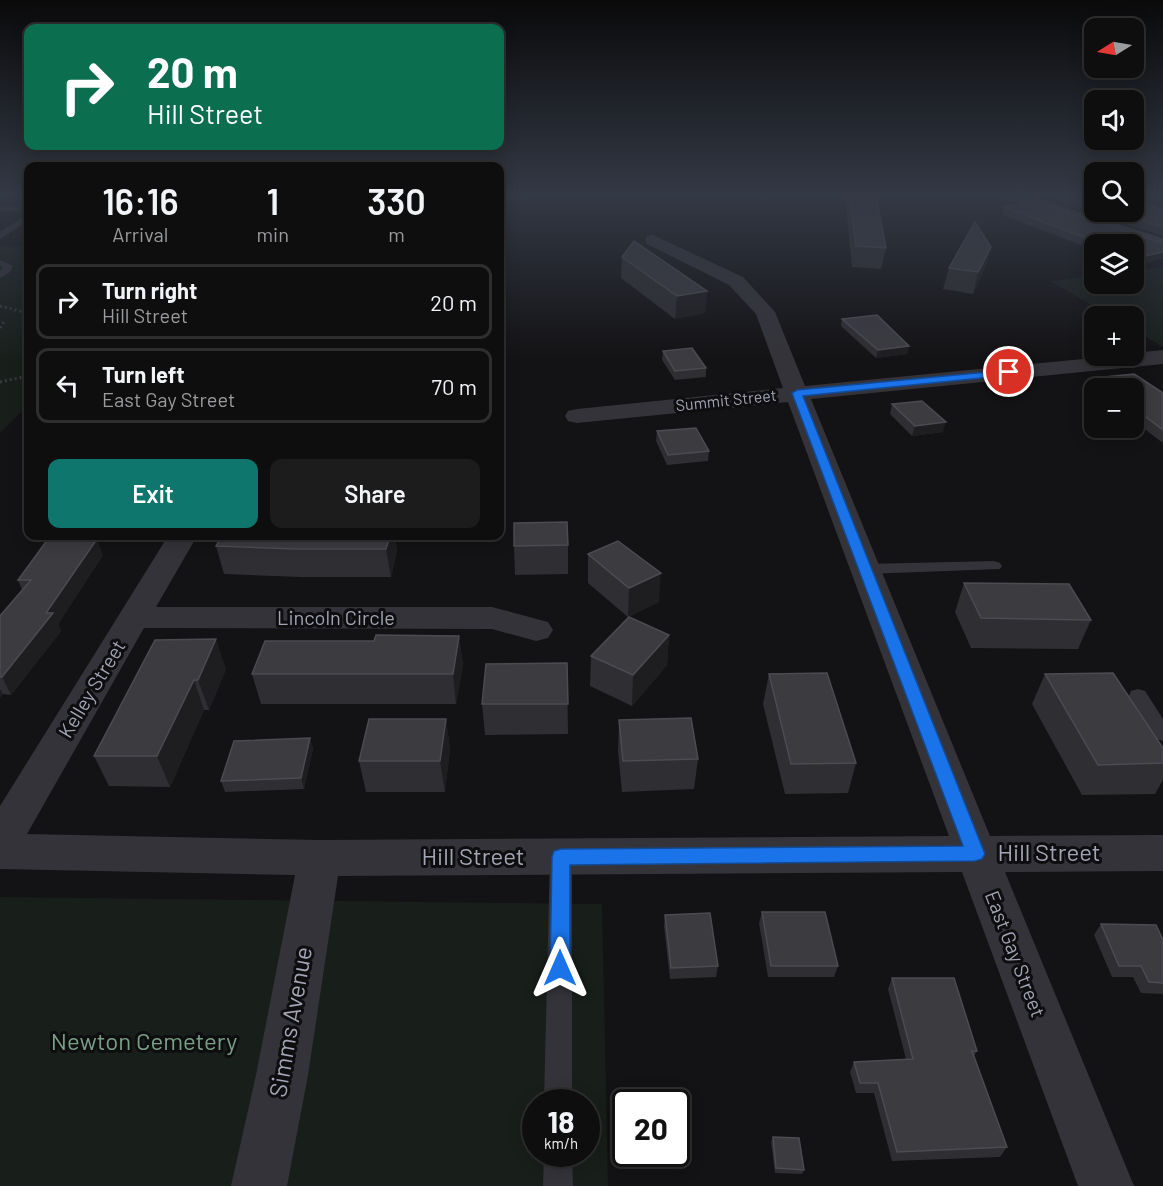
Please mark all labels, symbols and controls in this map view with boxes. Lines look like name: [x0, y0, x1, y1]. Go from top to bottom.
north arrow: [1084, 18, 1144, 78]
map controls: [1084, 18, 1144, 438]
text: 20 m: [147, 46, 238, 96]
icon: right: [48, 48, 126, 126]
button: sound: [1084, 90, 1144, 150]
text: Hill Street: [147, 97, 263, 129]
button: search: [1084, 162, 1144, 222]
text: 16:16: [102, 179, 178, 222]
text: 1: [266, 179, 279, 222]
text: 330: [367, 179, 426, 222]
text: Arrival: [112, 222, 168, 246]
text: min: [257, 222, 289, 246]
text: m: [388, 222, 405, 246]
button: layers: [1084, 234, 1144, 294]
text: Turn right: [102, 277, 197, 303]
icon: right: [51, 285, 84, 318]
text: 20 m: [430, 289, 477, 315]
text: Hill Street: [102, 303, 188, 327]
button: +: [1084, 306, 1144, 366]
pin: [983, 346, 1034, 397]
icon: arrive: [992, 355, 1025, 388]
text: Turn left: [102, 361, 185, 387]
icon: left: [51, 369, 84, 402]
text: 70 m: [432, 373, 477, 399]
button: −: [1084, 378, 1144, 438]
street label: Summit Street: [675, 385, 777, 414]
text: East Gay Street: [102, 387, 235, 411]
button: Exit: [48, 459, 258, 528]
button: Share: [270, 459, 480, 528]
street label: Lincoln Circle: [277, 605, 395, 629]
street label: Kelley Street: [53, 635, 130, 742]
street label: Hill Street: [997, 837, 1101, 866]
street label: Hill Street: [421, 841, 525, 870]
street label: East Gay Street: [981, 887, 1051, 1020]
position arrow: [528, 936, 592, 1000]
street label: Simms Avenue: [262, 944, 317, 1099]
park label: Newton Cemetery: [51, 1026, 237, 1055]
speed limit sign: 20: [612, 1089, 690, 1167]
text: 18: [548, 1103, 574, 1139]
text: km/h: [544, 1134, 578, 1152]

